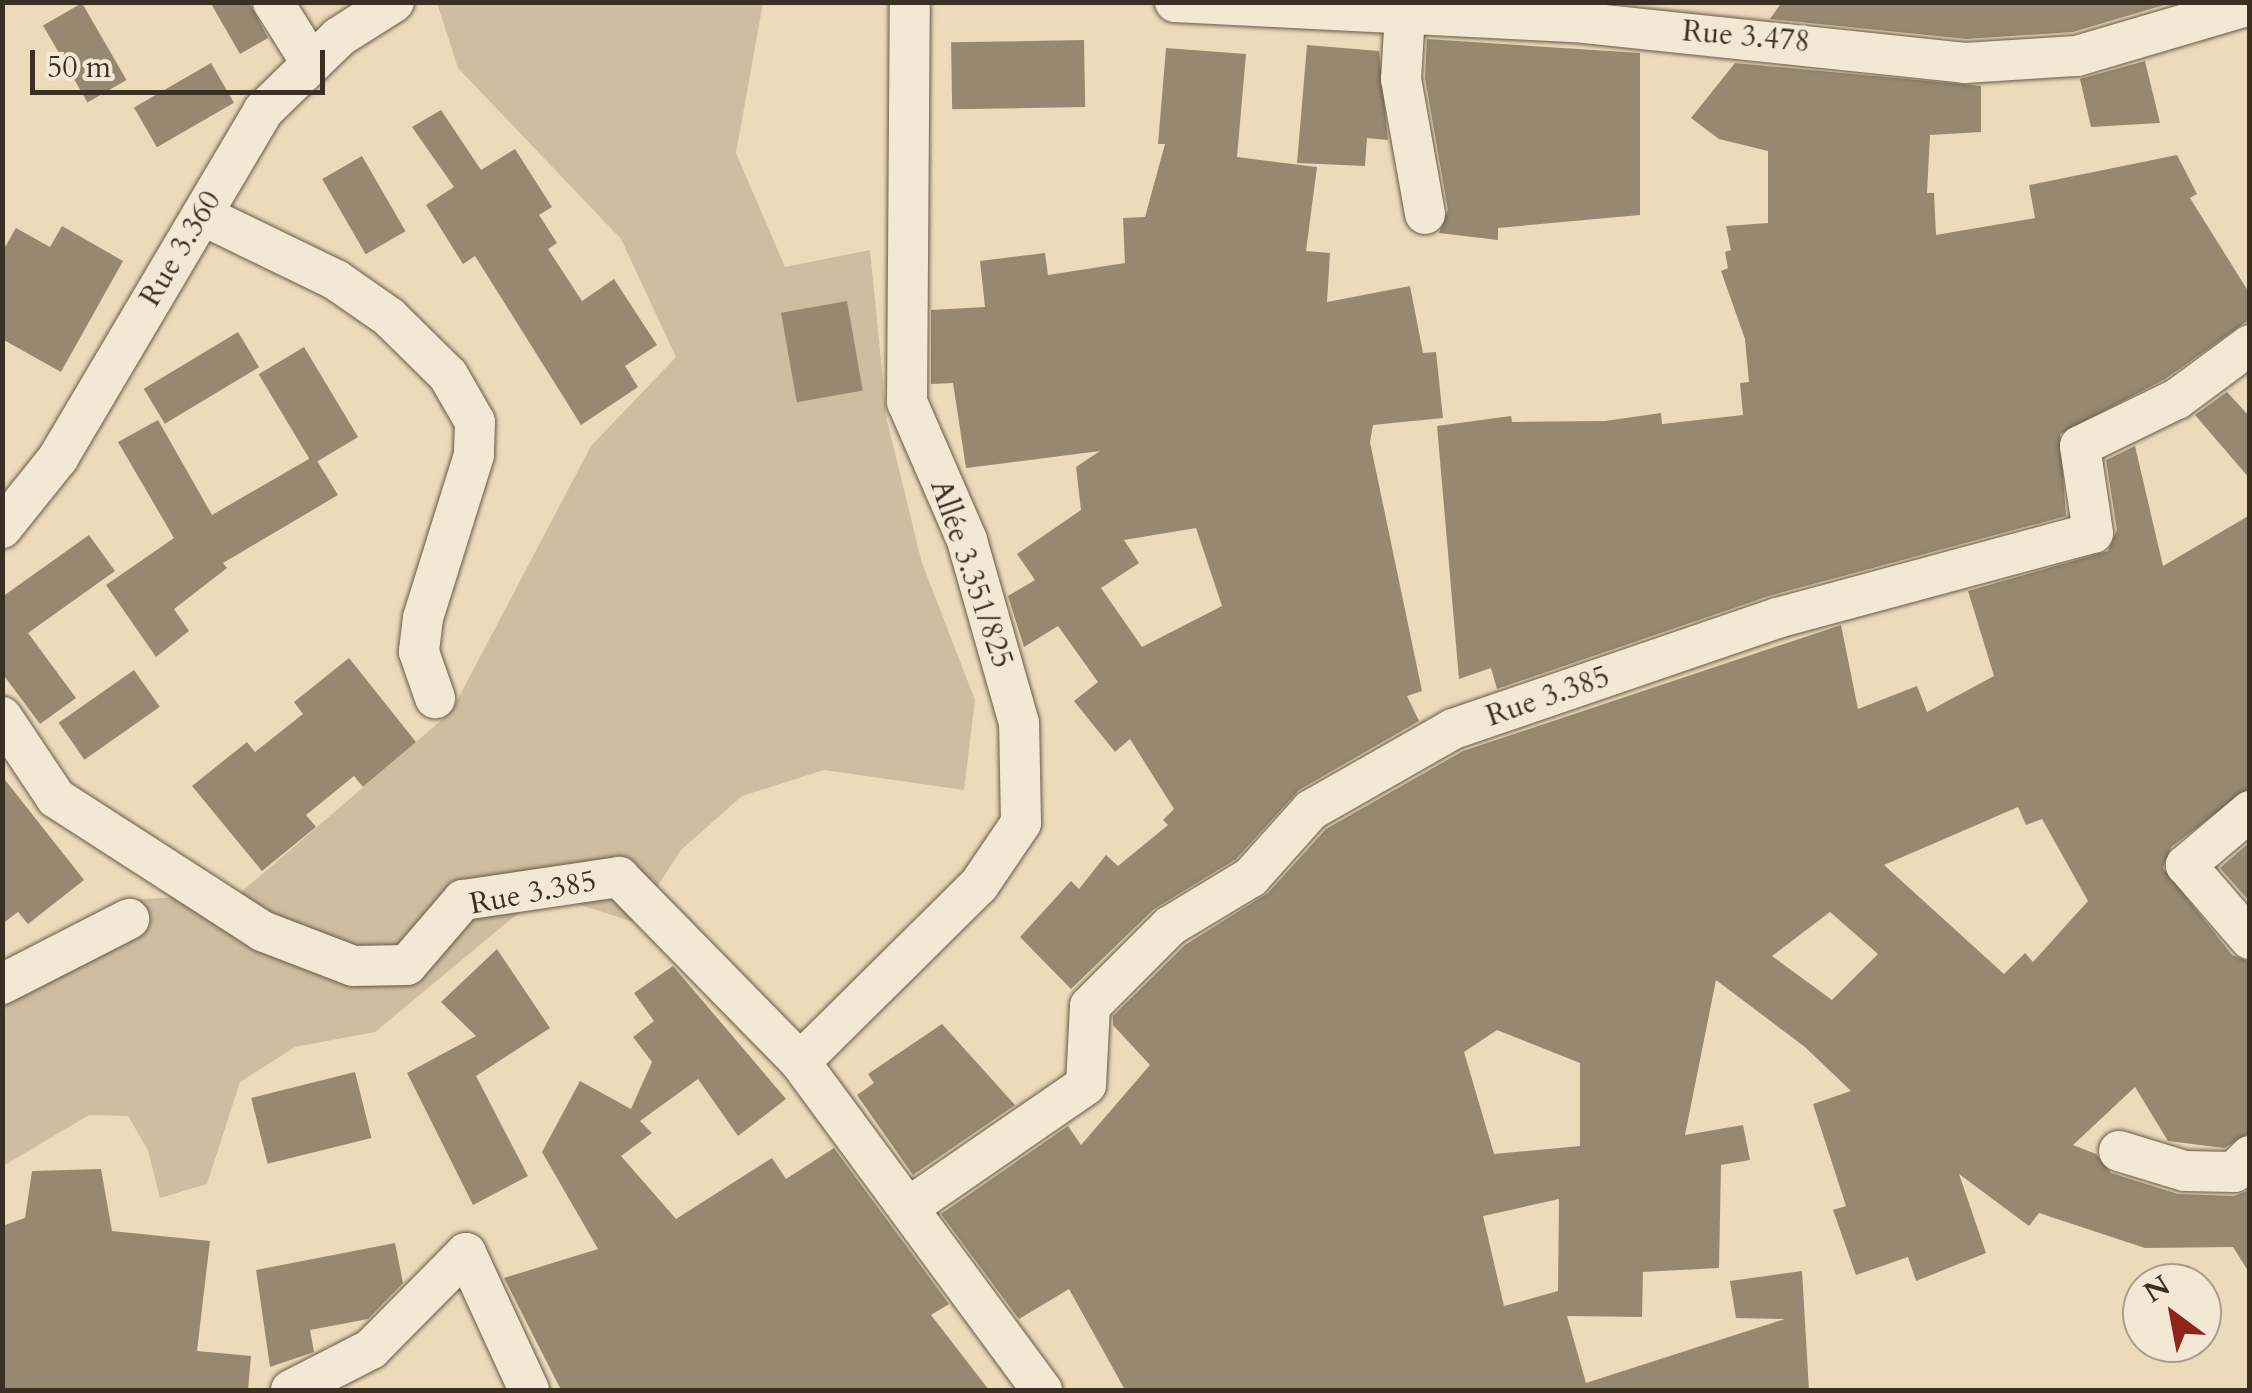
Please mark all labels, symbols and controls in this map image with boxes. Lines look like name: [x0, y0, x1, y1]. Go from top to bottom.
street label: Rue 3.478: [1681, 13, 1811, 61]
scale bar: [35, 30, 330, 92]
text: 50 m: [47, 47, 111, 88]
street label: Rue 3.360: [133, 185, 229, 313]
street label: Allée 3.351/825: [922, 475, 1020, 673]
street label: Rue 3.385: [1482, 659, 1614, 735]
street label: Rue 3.385: [467, 863, 599, 923]
north arrow: [2122, 1263, 2222, 1363]
text: N: [2137, 1267, 2178, 1312]

